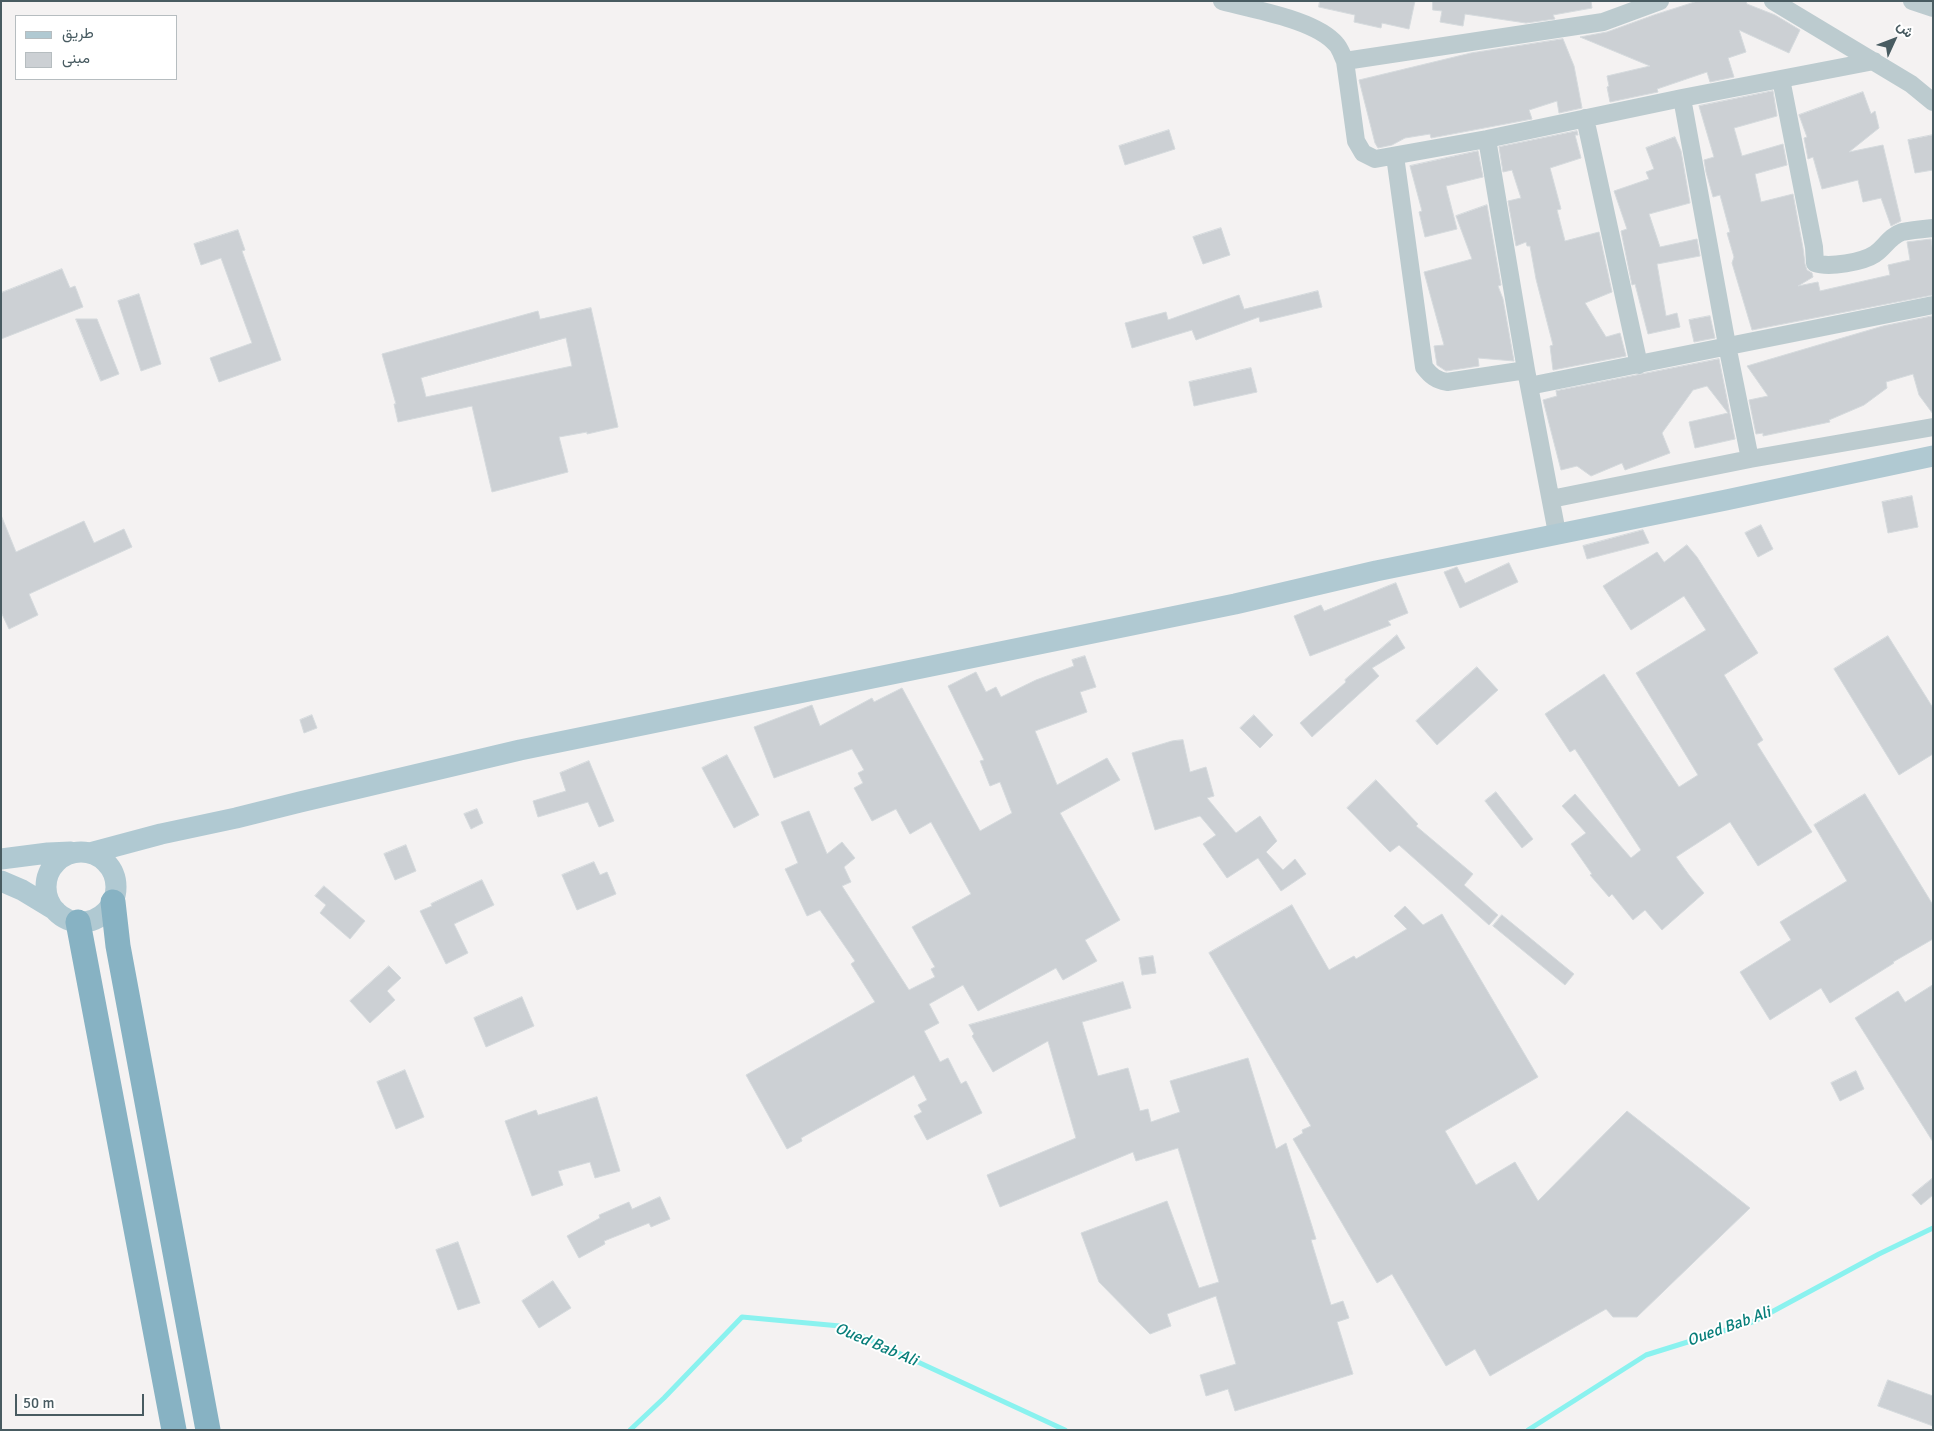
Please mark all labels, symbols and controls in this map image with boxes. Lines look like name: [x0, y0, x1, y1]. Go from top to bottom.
legend: [15, 15, 178, 80]
north arrow: [1869, 15, 1919, 65]
text: ش: [1893, 17, 1917, 41]
text: طريق: [62, 24, 94, 42]
text: مبنى: [62, 49, 90, 67]
water label: Oued Bab Ali: [1685, 1303, 1773, 1351]
water label: Oued Bab Ali: [832, 1319, 920, 1371]
scale bar: [18, 1384, 146, 1416]
text: 50 m: [23, 1394, 54, 1412]

